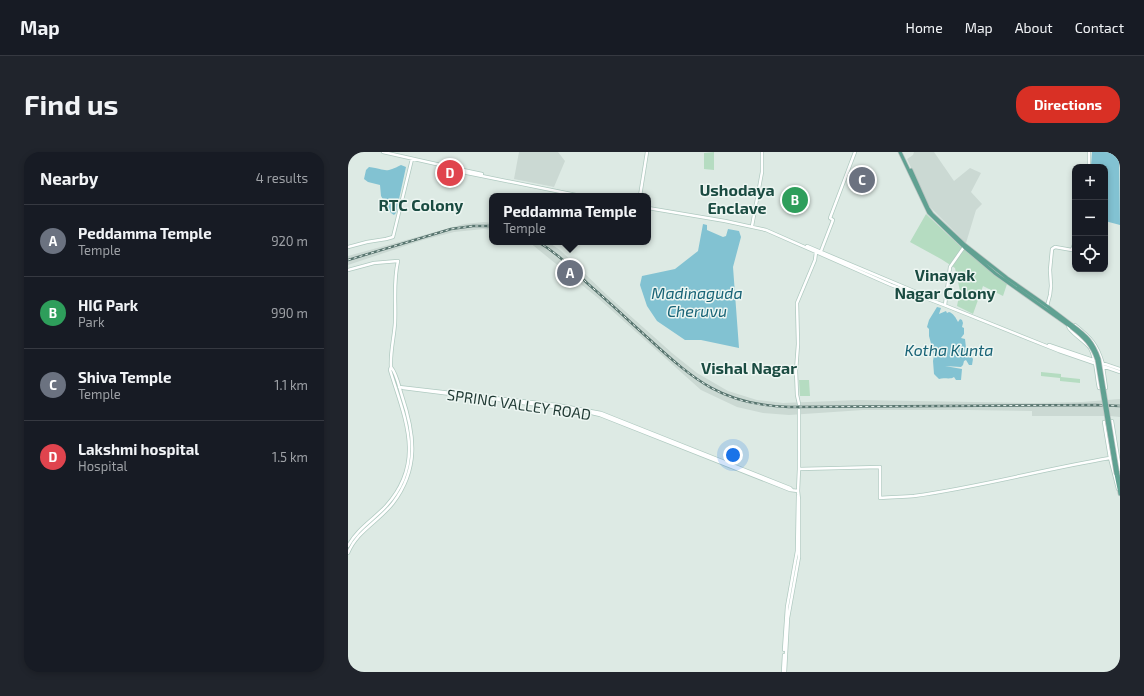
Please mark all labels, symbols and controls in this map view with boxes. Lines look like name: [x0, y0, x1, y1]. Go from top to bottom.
text: Map: [20, 16, 60, 39]
text: Home: [906, 19, 943, 36]
text: Map: [965, 19, 993, 36]
text: About: [1015, 19, 1053, 36]
text: Contact: [1075, 19, 1124, 36]
button: Directions: [1016, 86, 1120, 123]
text: Find us: [24, 87, 118, 121]
pin: D: [437, 158, 463, 188]
map controls: [1072, 164, 1108, 272]
button: +: [1072, 164, 1108, 200]
pin: C: [849, 165, 875, 195]
text: Nearby: [40, 168, 98, 188]
text: 4 results: [256, 170, 308, 186]
district label: Ushodaya Enclave: [699, 180, 775, 217]
pin: B: [782, 185, 808, 215]
popup: [489, 193, 651, 245]
district label: RTC Colony: [379, 195, 463, 215]
button: −: [1072, 200, 1108, 236]
text: Peddamma Temple: [503, 202, 637, 220]
text: Temple: [503, 220, 546, 236]
text: Peddamma Temple: [78, 224, 212, 242]
text: A: [49, 233, 57, 249]
text: 920 m: [271, 233, 308, 249]
button: locate: [1072, 236, 1108, 272]
text: Temple: [78, 242, 121, 258]
pin: A: [557, 258, 583, 288]
district label: Vinayak Nagar Colony: [894, 265, 996, 303]
water label: Madinaguda Cheruvu: [651, 283, 743, 320]
text: HIG Park: [78, 296, 138, 314]
text: B: [49, 305, 57, 321]
text: 990 m: [271, 305, 308, 321]
text: Park: [78, 314, 105, 330]
water label: Kotha Kunta: [904, 340, 994, 359]
district label: Vishal Nagar: [701, 358, 797, 377]
text: Shiva Temple: [78, 368, 171, 386]
text: C: [49, 377, 57, 393]
text: 1.1 km: [274, 377, 308, 393]
street label: SPRING VALLEY ROAD: [446, 385, 592, 423]
text: Temple: [78, 386, 121, 402]
text: Lakshmi hospital: [78, 440, 199, 458]
your location: [723, 445, 743, 465]
text: D: [49, 449, 57, 465]
text: 1.5 km: [272, 449, 308, 465]
text: Hospital: [78, 458, 127, 474]

